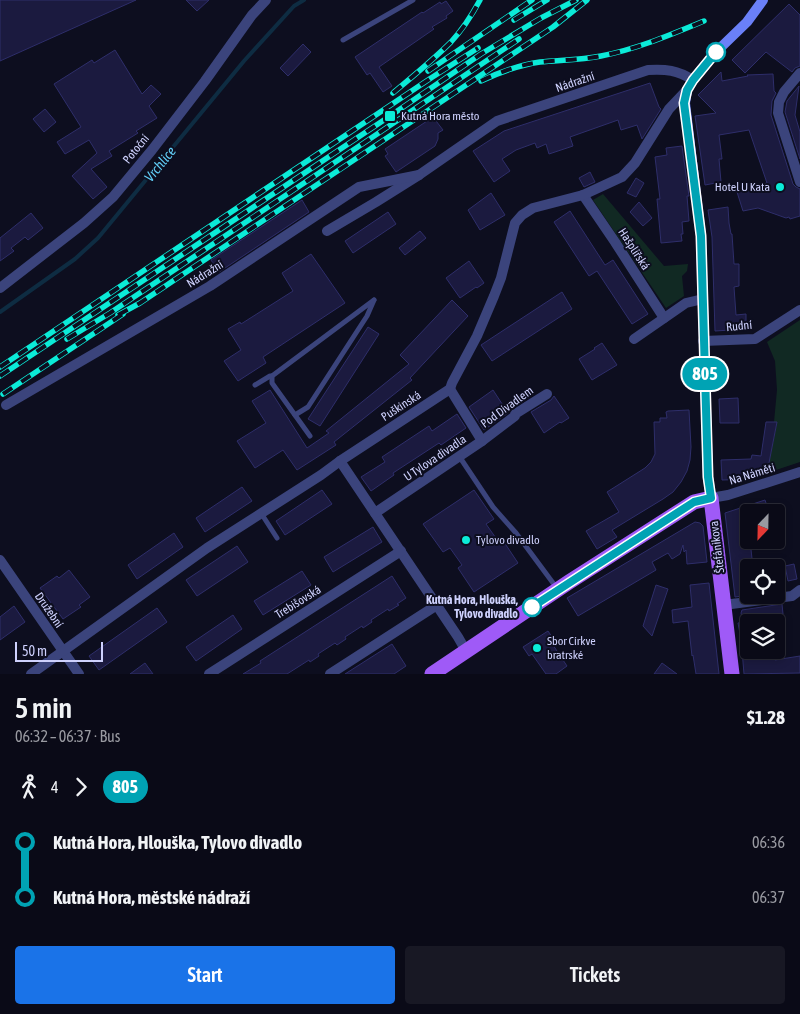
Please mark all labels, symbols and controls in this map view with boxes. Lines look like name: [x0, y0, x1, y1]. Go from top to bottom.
unlabelled marker: [706, 42, 726, 62]
street label: Nádražní: [554, 69, 596, 95]
marker: Kutná Hora město: [383, 109, 397, 123]
place label: Kutná Hora město: [401, 109, 480, 123]
street label: Potoční: [120, 131, 152, 166]
water label: Vrchlice: [141, 143, 179, 185]
place label: Hotel U Kata: [715, 180, 770, 194]
marker: Hotel U Kata: [774, 181, 786, 193]
street label: Hašplířská: [615, 225, 653, 273]
street label: Nádražní: [184, 257, 226, 291]
street label: Rudní: [725, 318, 753, 334]
line badge: 805: [676, 358, 734, 390]
text: 805: [692, 363, 718, 384]
street label: Pod Divadlem: [478, 383, 536, 431]
street label: Puškinská: [379, 388, 423, 424]
street label: U Tylova divadla: [401, 432, 469, 484]
street label: Na Náměti: [727, 460, 777, 488]
north arrow: [740, 504, 785, 549]
map controls: [740, 504, 785, 659]
street label: Štefánikova: [707, 520, 727, 574]
place label: Tylovo divadlo: [476, 533, 540, 547]
marker: Tylovo divadlo: [460, 534, 472, 546]
button: locate: [740, 559, 785, 604]
street label: Trebišovská: [272, 582, 324, 622]
street label: Družební: [32, 590, 66, 631]
place label: Kutná Hora, Hlouška, Tylovo divadlo: [426, 593, 518, 621]
marker: Kutná Hora, Hlouška, Tylovo divadlo: [522, 597, 542, 617]
button: layers: [740, 614, 785, 659]
place label: Sbor Církve bratrské: [547, 634, 596, 662]
scale bar: [15, 639, 102, 662]
marker: Sbor Církve bratrské: [531, 642, 543, 654]
text: 50 m: [22, 643, 47, 659]
text: 5 min: [15, 692, 72, 724]
text: $1.28: [747, 706, 785, 728]
text: 06:32 – 06:37 · Bus: [15, 727, 120, 745]
icon: walk: [15, 773, 43, 801]
icon: forward: [67, 773, 95, 801]
text: 805: [113, 776, 138, 797]
text: 4: [51, 778, 59, 796]
text: Kutná Hora, Hlouška, Tylovo divadlo: [53, 831, 302, 853]
text: 06:36: [752, 833, 785, 851]
text: Kutná Hora, městské nádraží: [53, 886, 250, 908]
text: 06:37: [752, 888, 785, 906]
button: Start: [15, 946, 395, 1004]
button: Tickets: [405, 946, 785, 1004]

